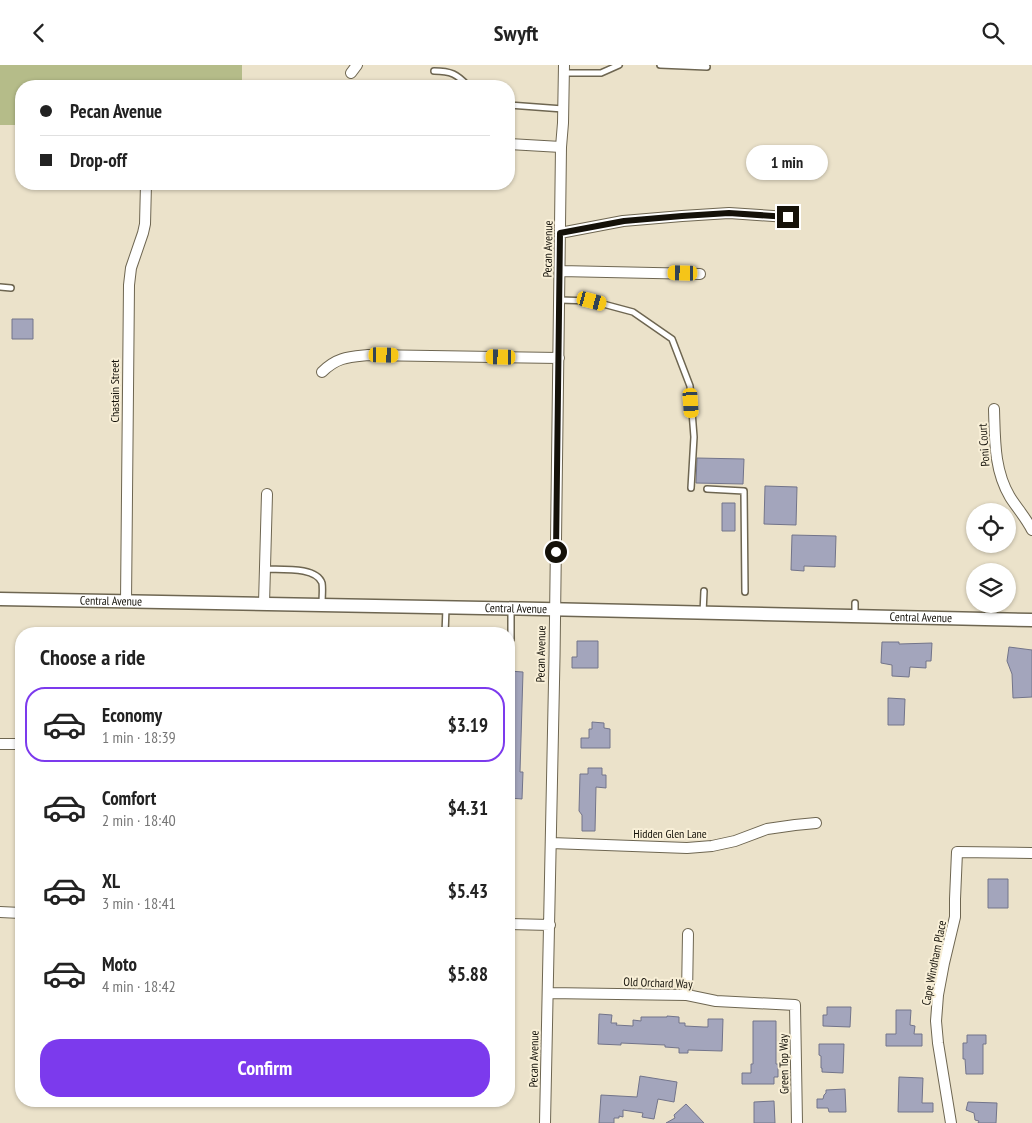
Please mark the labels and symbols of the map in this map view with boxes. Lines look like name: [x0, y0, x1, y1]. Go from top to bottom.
callout: 1 min: [747, 145, 829, 179]
route end: [777, 206, 799, 228]
street label: Pecan Avenue: [540, 220, 555, 278]
car: [667, 265, 698, 281]
car: [575, 290, 608, 312]
car: [368, 347, 399, 363]
car: [485, 349, 516, 365]
street label: Chastain Street: [107, 359, 122, 423]
car: [682, 388, 699, 418]
street label: Poni Court: [974, 422, 992, 467]
route start: [545, 541, 567, 563]
street label: Central Avenue: [80, 592, 142, 609]
street label: Central Avenue: [485, 600, 547, 616]
street label: Central Avenue: [890, 609, 952, 625]
street label: Pecan Avenue: [533, 625, 548, 683]
street label: Hidden Glen Lane: [633, 826, 707, 841]
street label: Cape Windham Place: [918, 919, 949, 1007]
street label: Old Orchard Way: [623, 974, 693, 991]
street label: Pecan Avenue: [526, 1030, 541, 1088]
street label: Green Top Way: [775, 1033, 792, 1094]

